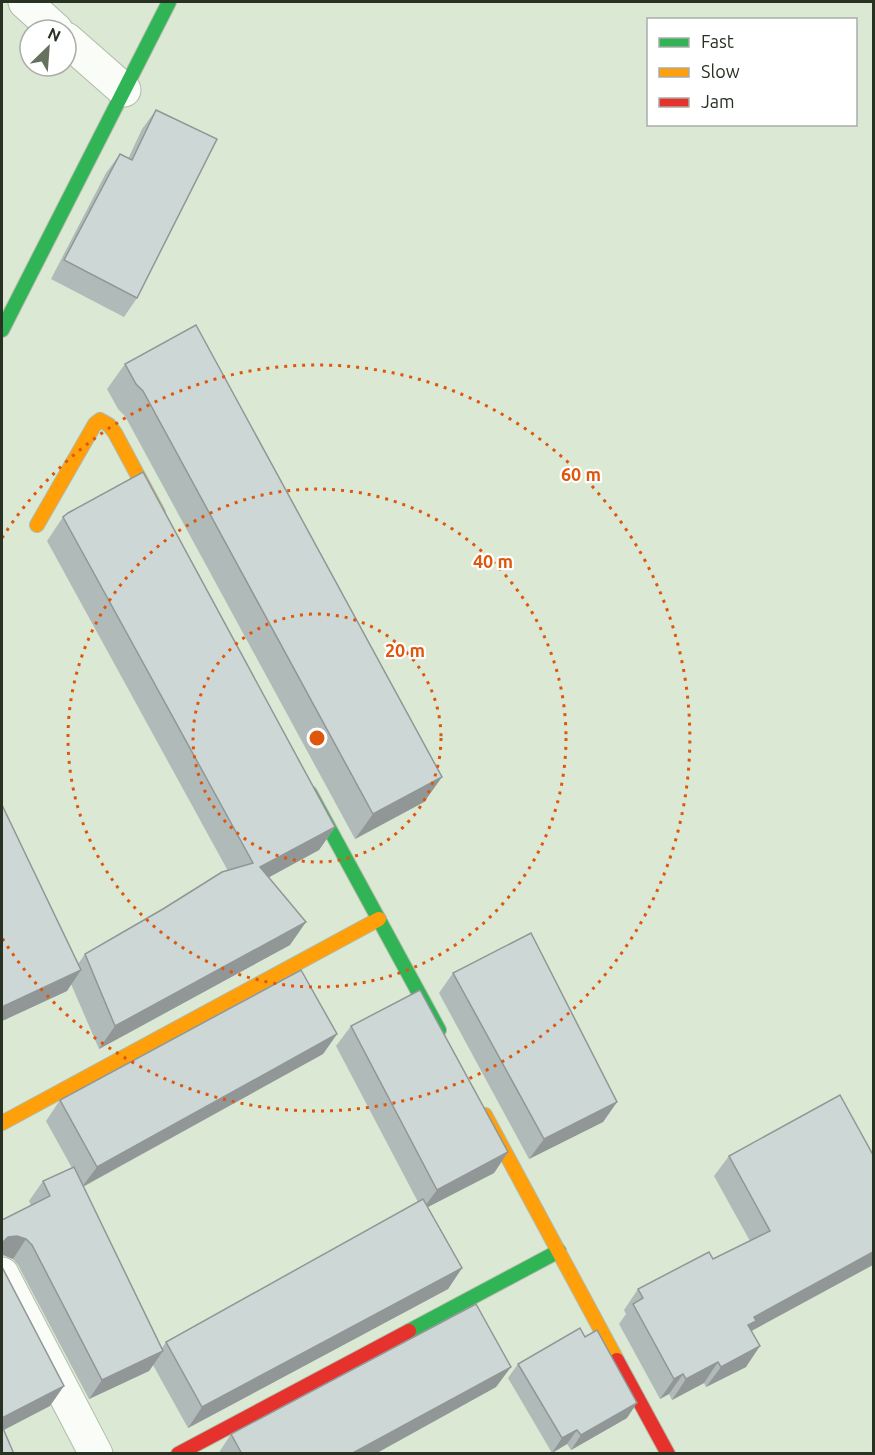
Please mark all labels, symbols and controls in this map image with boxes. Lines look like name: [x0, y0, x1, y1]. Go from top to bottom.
north arrow: [18, 18, 78, 78]
legend: [647, 18, 857, 126]
text: N: [45, 24, 64, 45]
text: Fast: [701, 31, 734, 51]
text: Slow: [701, 61, 740, 81]
text: Jam: [701, 91, 735, 111]
text: 60 m: [561, 464, 601, 484]
text: 40 m: [473, 551, 513, 571]
text: 20 m: [385, 640, 425, 660]
centre of rings: [307, 728, 327, 748]

